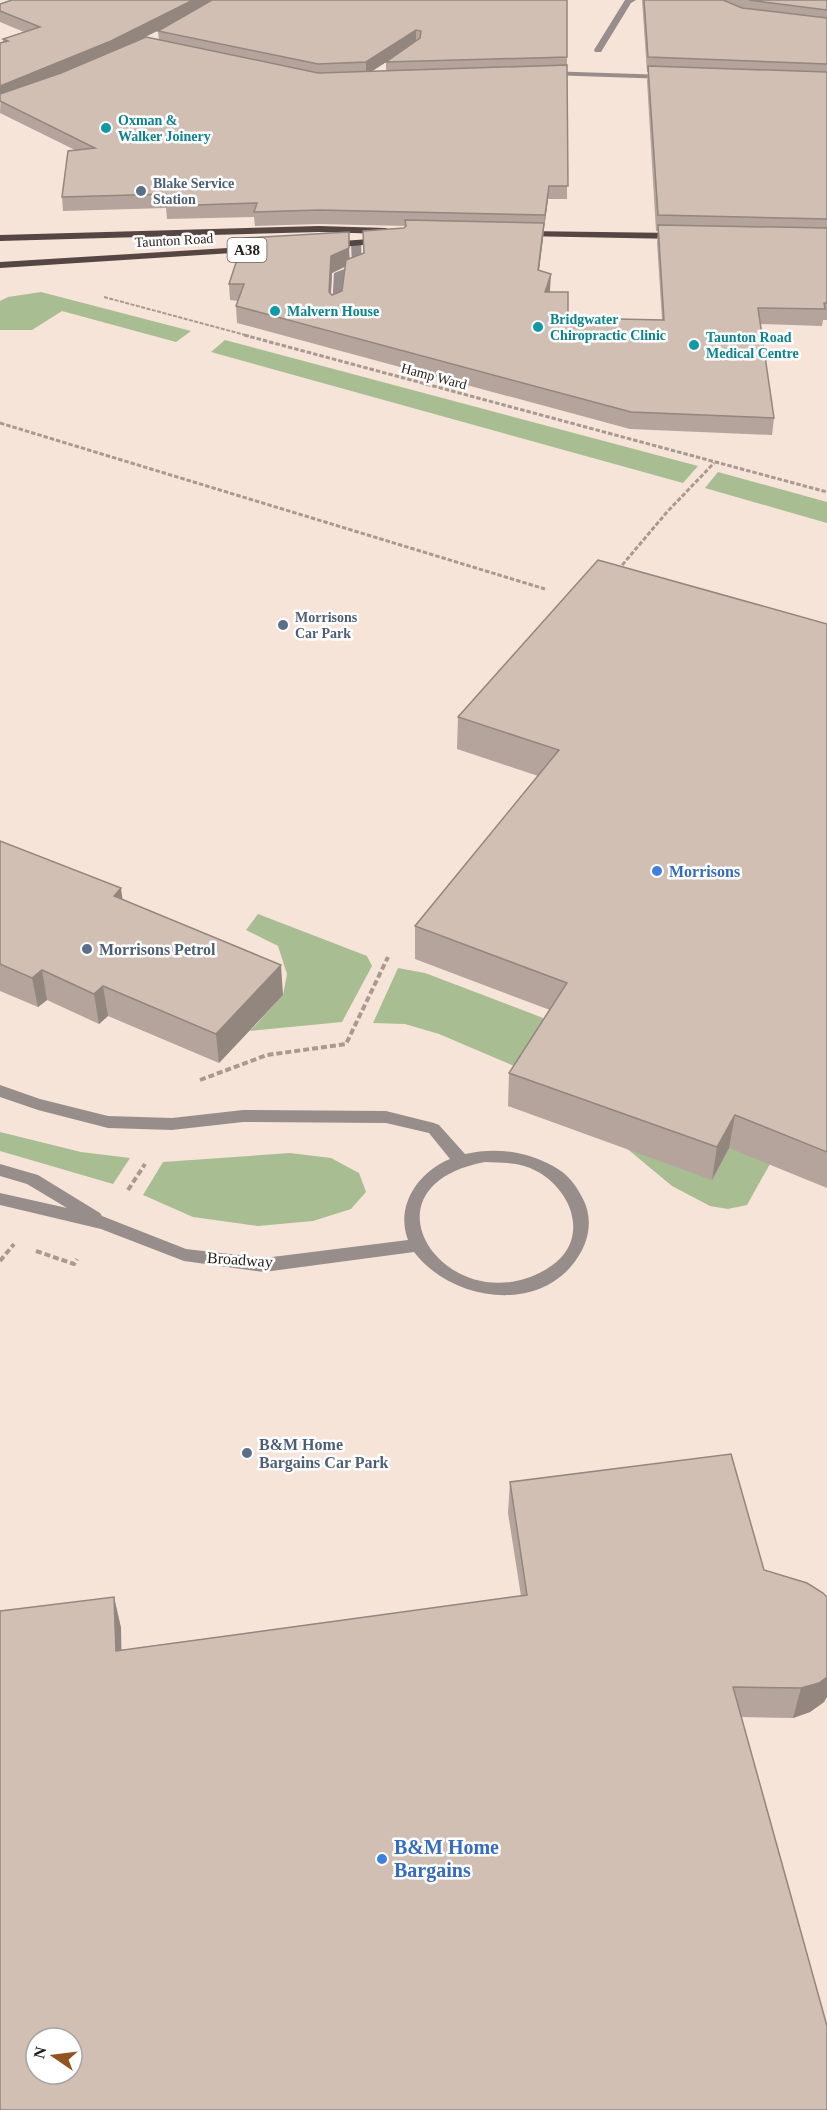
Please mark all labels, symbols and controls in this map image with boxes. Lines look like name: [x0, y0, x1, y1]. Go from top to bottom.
place label: Oxman & Walker Joinery: [118, 113, 211, 144]
marker: Oxman & Walker Joinery: [99, 121, 113, 135]
place label: Blake Service Station: [153, 176, 234, 207]
marker: Blake Service Station: [134, 184, 148, 198]
street label: Taunton Road: [134, 231, 214, 250]
road number: A38: [228, 238, 266, 262]
marker: Malvern House: [268, 304, 282, 318]
place label: Malvern House: [287, 304, 379, 319]
place label: Bridgwater Chiropractic Clinic: [550, 312, 666, 343]
marker: Bridgwater Chiropractic Clinic: [531, 320, 545, 334]
place label: Taunton Road Medical Centre: [706, 330, 799, 361]
marker: Taunton Road Medical Centre: [687, 338, 701, 352]
street label: Hamp Ward: [399, 361, 468, 392]
place label: Morrisons Car Park: [295, 610, 358, 641]
marker: Morrisons Car Park: [276, 618, 290, 632]
place label: Morrisons: [669, 863, 740, 880]
marker: Morrisons: [650, 864, 664, 878]
place label: Morrisons Petrol: [99, 941, 216, 958]
marker: Morrisons Petrol: [80, 942, 94, 956]
street label: Broadway: [206, 1249, 273, 1271]
place label: B&M Home Bargains Car Park: [259, 1436, 389, 1472]
marker: B&M Home Bargains Car Park: [240, 1446, 254, 1460]
place label: B&M Home Bargains: [394, 1836, 499, 1882]
marker: B&M Home Bargains: [375, 1852, 389, 1866]
north arrow: [24, 2026, 84, 2086]
text: N: [30, 2044, 50, 2060]

